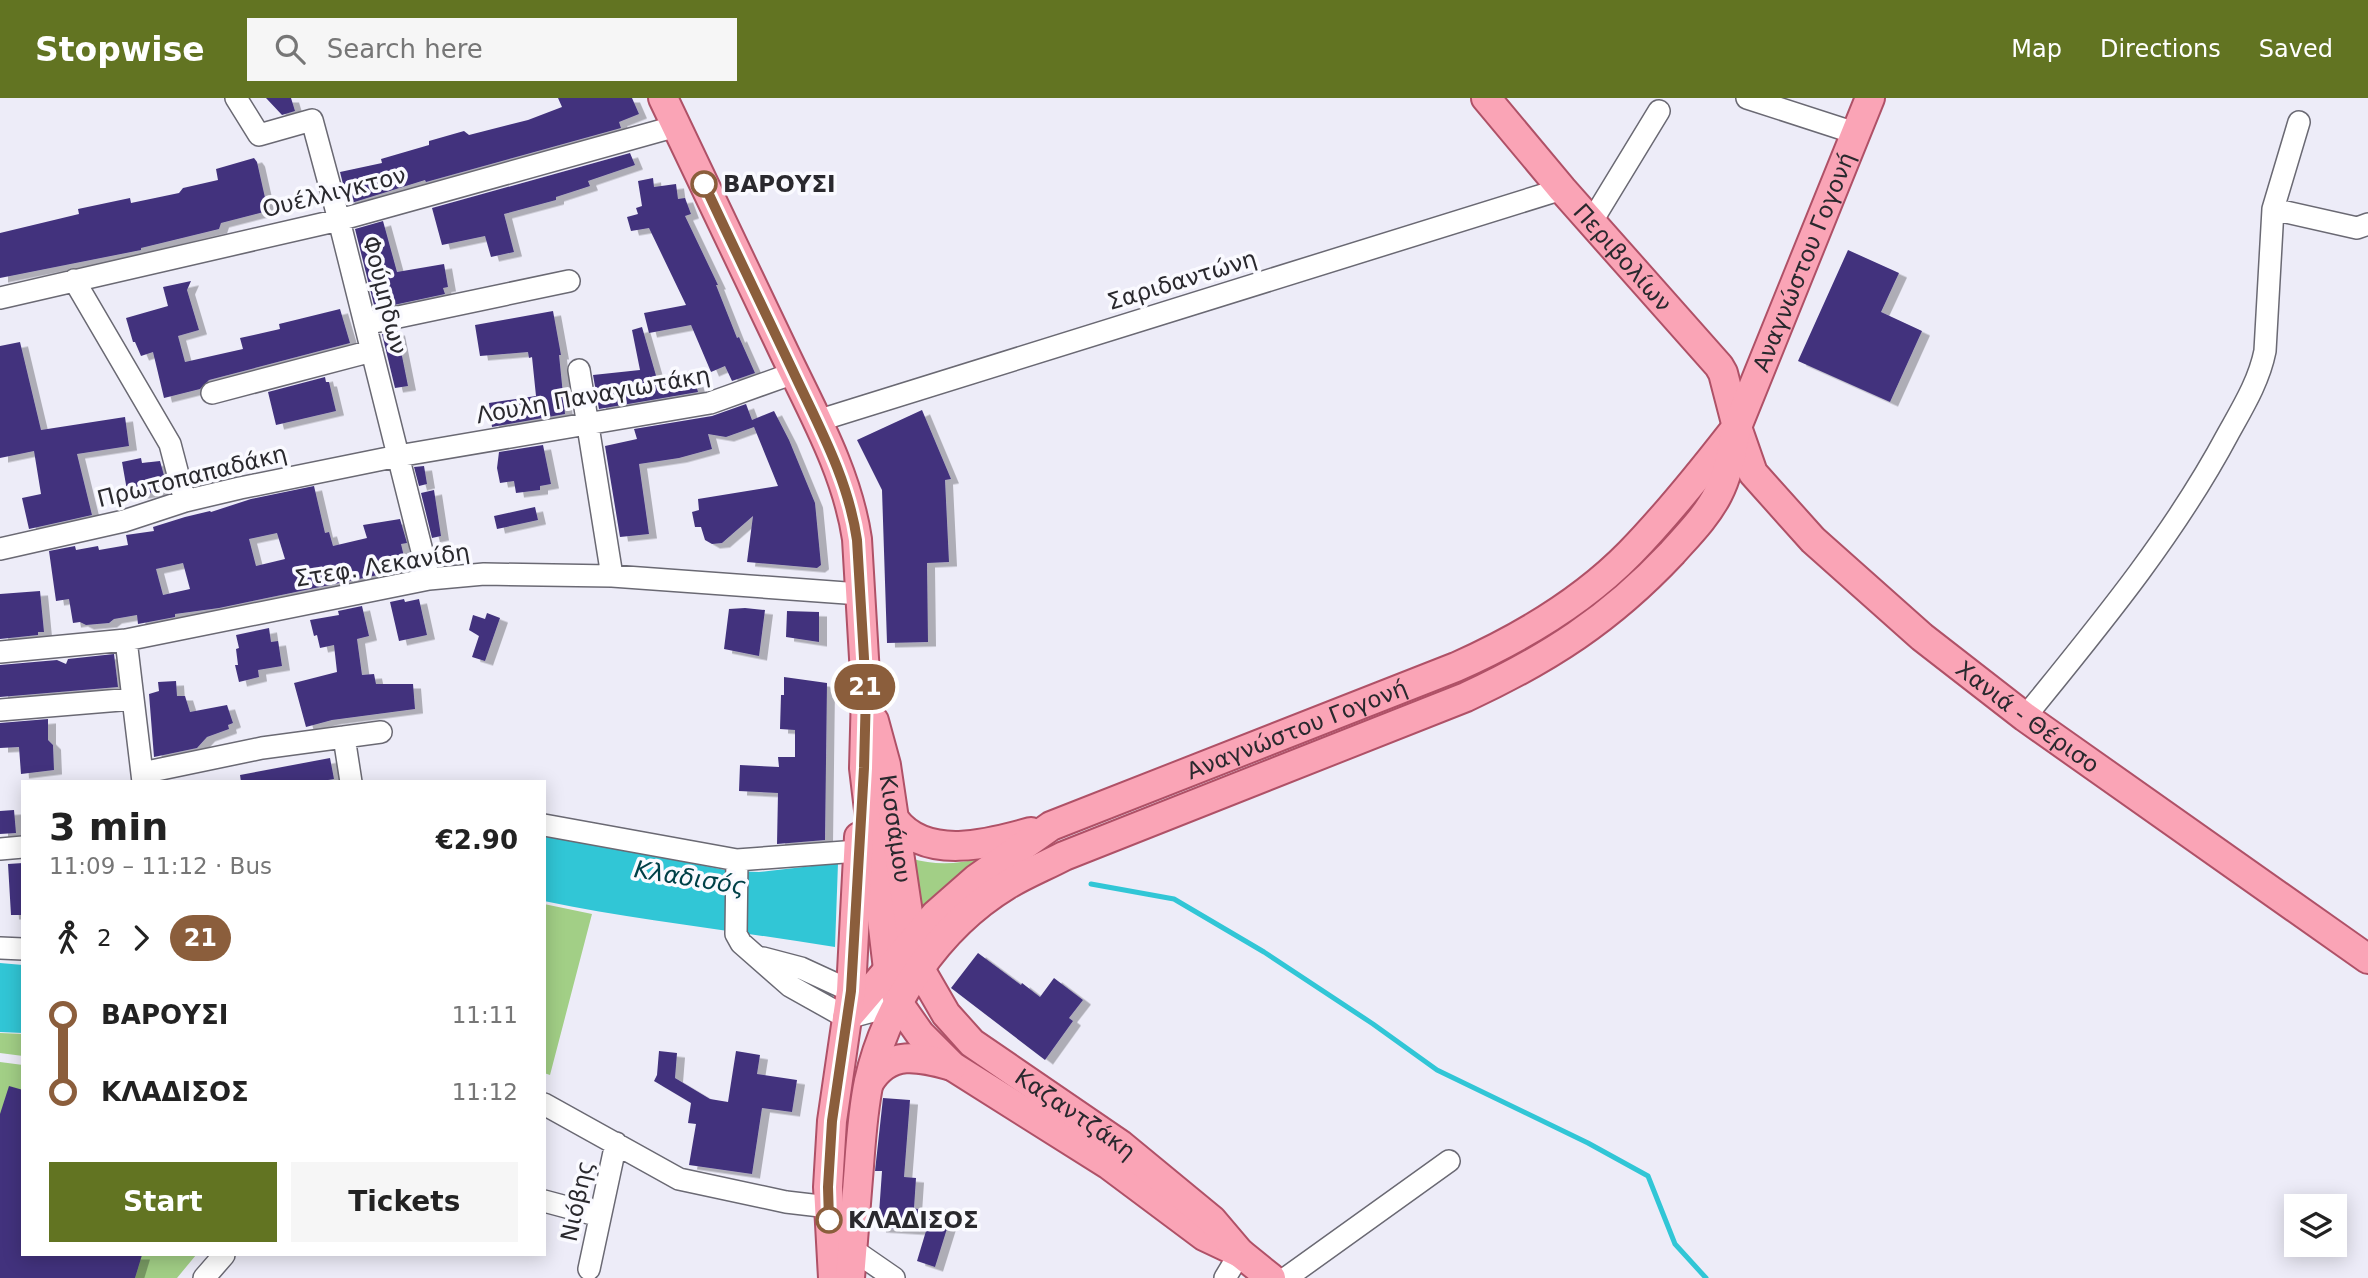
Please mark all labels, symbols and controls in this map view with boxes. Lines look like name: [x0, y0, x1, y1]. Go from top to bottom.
search box: [247, 18, 737, 81]
text: Stopwise: [35, 30, 205, 69]
icon: search: [271, 30, 309, 68]
text: Search here: [327, 34, 483, 64]
text: Map: [2011, 35, 2062, 63]
text: Directions: [2100, 35, 2221, 63]
text: Saved: [2259, 35, 2333, 63]
street label: Αναγνώστου Γογονή: [1748, 148, 1860, 376]
street label: Ουέλλιγκτον: [260, 162, 408, 222]
marker: ΒΑΡΟΥΣΙ: [691, 171, 717, 197]
place label: ΒΑΡΟΥΣΙ: [723, 171, 836, 197]
street label: Περιβολίων: [1568, 198, 1677, 316]
street label: Φούμηδων: [358, 233, 412, 357]
street label: Σαριδαντώνη: [1104, 245, 1260, 315]
street label: Λουλη Παναγιωτάκη: [474, 362, 712, 428]
street label: Πρωτοπαπαδάκη: [95, 440, 289, 512]
street label: Στεφ. Λεκανίδη: [293, 538, 471, 592]
street label: Χανιά - Θέρισο: [1951, 655, 2104, 778]
line badge: 21: [834, 664, 896, 710]
text: 21: [848, 673, 882, 701]
street label: Αναγνώστου Γογονή: [1183, 674, 1411, 784]
street label: Κισσάμου: [875, 773, 916, 885]
text: 3 min: [49, 805, 168, 849]
text: €2.90: [436, 825, 518, 855]
text: 11:09 – 11:12 · Bus: [49, 853, 272, 879]
water label: Κλαδισός: [632, 855, 748, 901]
icon: walk: [49, 919, 87, 957]
icon: forward: [122, 919, 160, 957]
text: 21: [184, 924, 217, 952]
text: 2: [97, 925, 112, 951]
text: ΒΑΡΟΥΣΙ: [101, 1000, 228, 1030]
text: 11:11: [452, 1002, 518, 1028]
street label: Καζαντζάκη: [1010, 1063, 1141, 1165]
text: ΚΛΑΔΙΣΟΣ: [101, 1077, 249, 1107]
text: 11:12: [452, 1079, 518, 1105]
street label: Νιόβης: [556, 1158, 598, 1244]
button: Start: [49, 1162, 277, 1242]
button: Tickets: [291, 1162, 518, 1242]
map controls: [2284, 1194, 2347, 1257]
button: layers: [2284, 1194, 2347, 1257]
marker: ΚΛΑΔΙΣΟΣ: [816, 1207, 842, 1233]
place label: ΚΛΑΔΙΣΟΣ: [848, 1207, 979, 1233]

